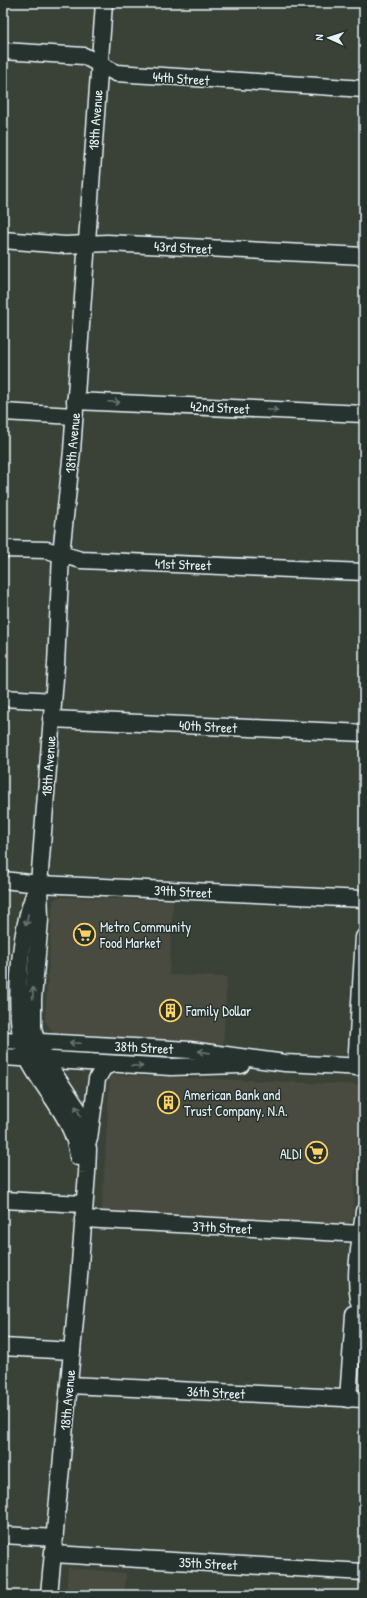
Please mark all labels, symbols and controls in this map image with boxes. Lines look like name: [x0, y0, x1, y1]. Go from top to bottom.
north arrow: [309, 18, 349, 58]
text: N: [312, 34, 326, 41]
street label: 44th Street: [152, 67, 210, 89]
street label: 18th Avenue: [83, 89, 107, 151]
street label: 43rd Street: [153, 236, 213, 258]
street label: 42nd Street: [190, 396, 250, 418]
one-way arrow: [107, 399, 120, 406]
one-way arrow: [265, 406, 278, 413]
street label: 18th Avenue: [60, 412, 84, 474]
street label: 41st Street: [155, 554, 212, 574]
street label: 40th Street: [179, 715, 238, 737]
street label: 18th Avenue: [36, 735, 60, 797]
street label: 39th Street: [154, 880, 213, 902]
one-way arrow: [22, 913, 30, 926]
place label: Metro Community Food Market: [99, 917, 191, 952]
supermarket icon: Metro Community Food Market: [72, 921, 98, 947]
one-way arrow: [30, 987, 37, 1000]
building icon: Family Dollar: [157, 997, 183, 1023]
place label: Family Dollar: [185, 1001, 252, 1021]
street label: 38th Street: [114, 1036, 174, 1058]
one-way arrow: [69, 1039, 82, 1047]
one-way arrow: [198, 1048, 211, 1056]
one-way arrow: [130, 1062, 143, 1069]
place label: American Bank and Trust Company, N.A.: [184, 1085, 288, 1121]
building icon: American Bank and Trust Company, N.A.: [155, 1089, 181, 1115]
one-way arrow: [74, 1105, 81, 1117]
supermarket icon: ALDI: [304, 1140, 330, 1166]
place label: ALDI: [280, 1144, 302, 1163]
street label: 37th Street: [192, 1216, 252, 1238]
street label: 18th Avenue: [55, 1369, 79, 1431]
street label: 36th Street: [186, 1381, 246, 1403]
street label: 35th Street: [178, 1552, 238, 1574]

